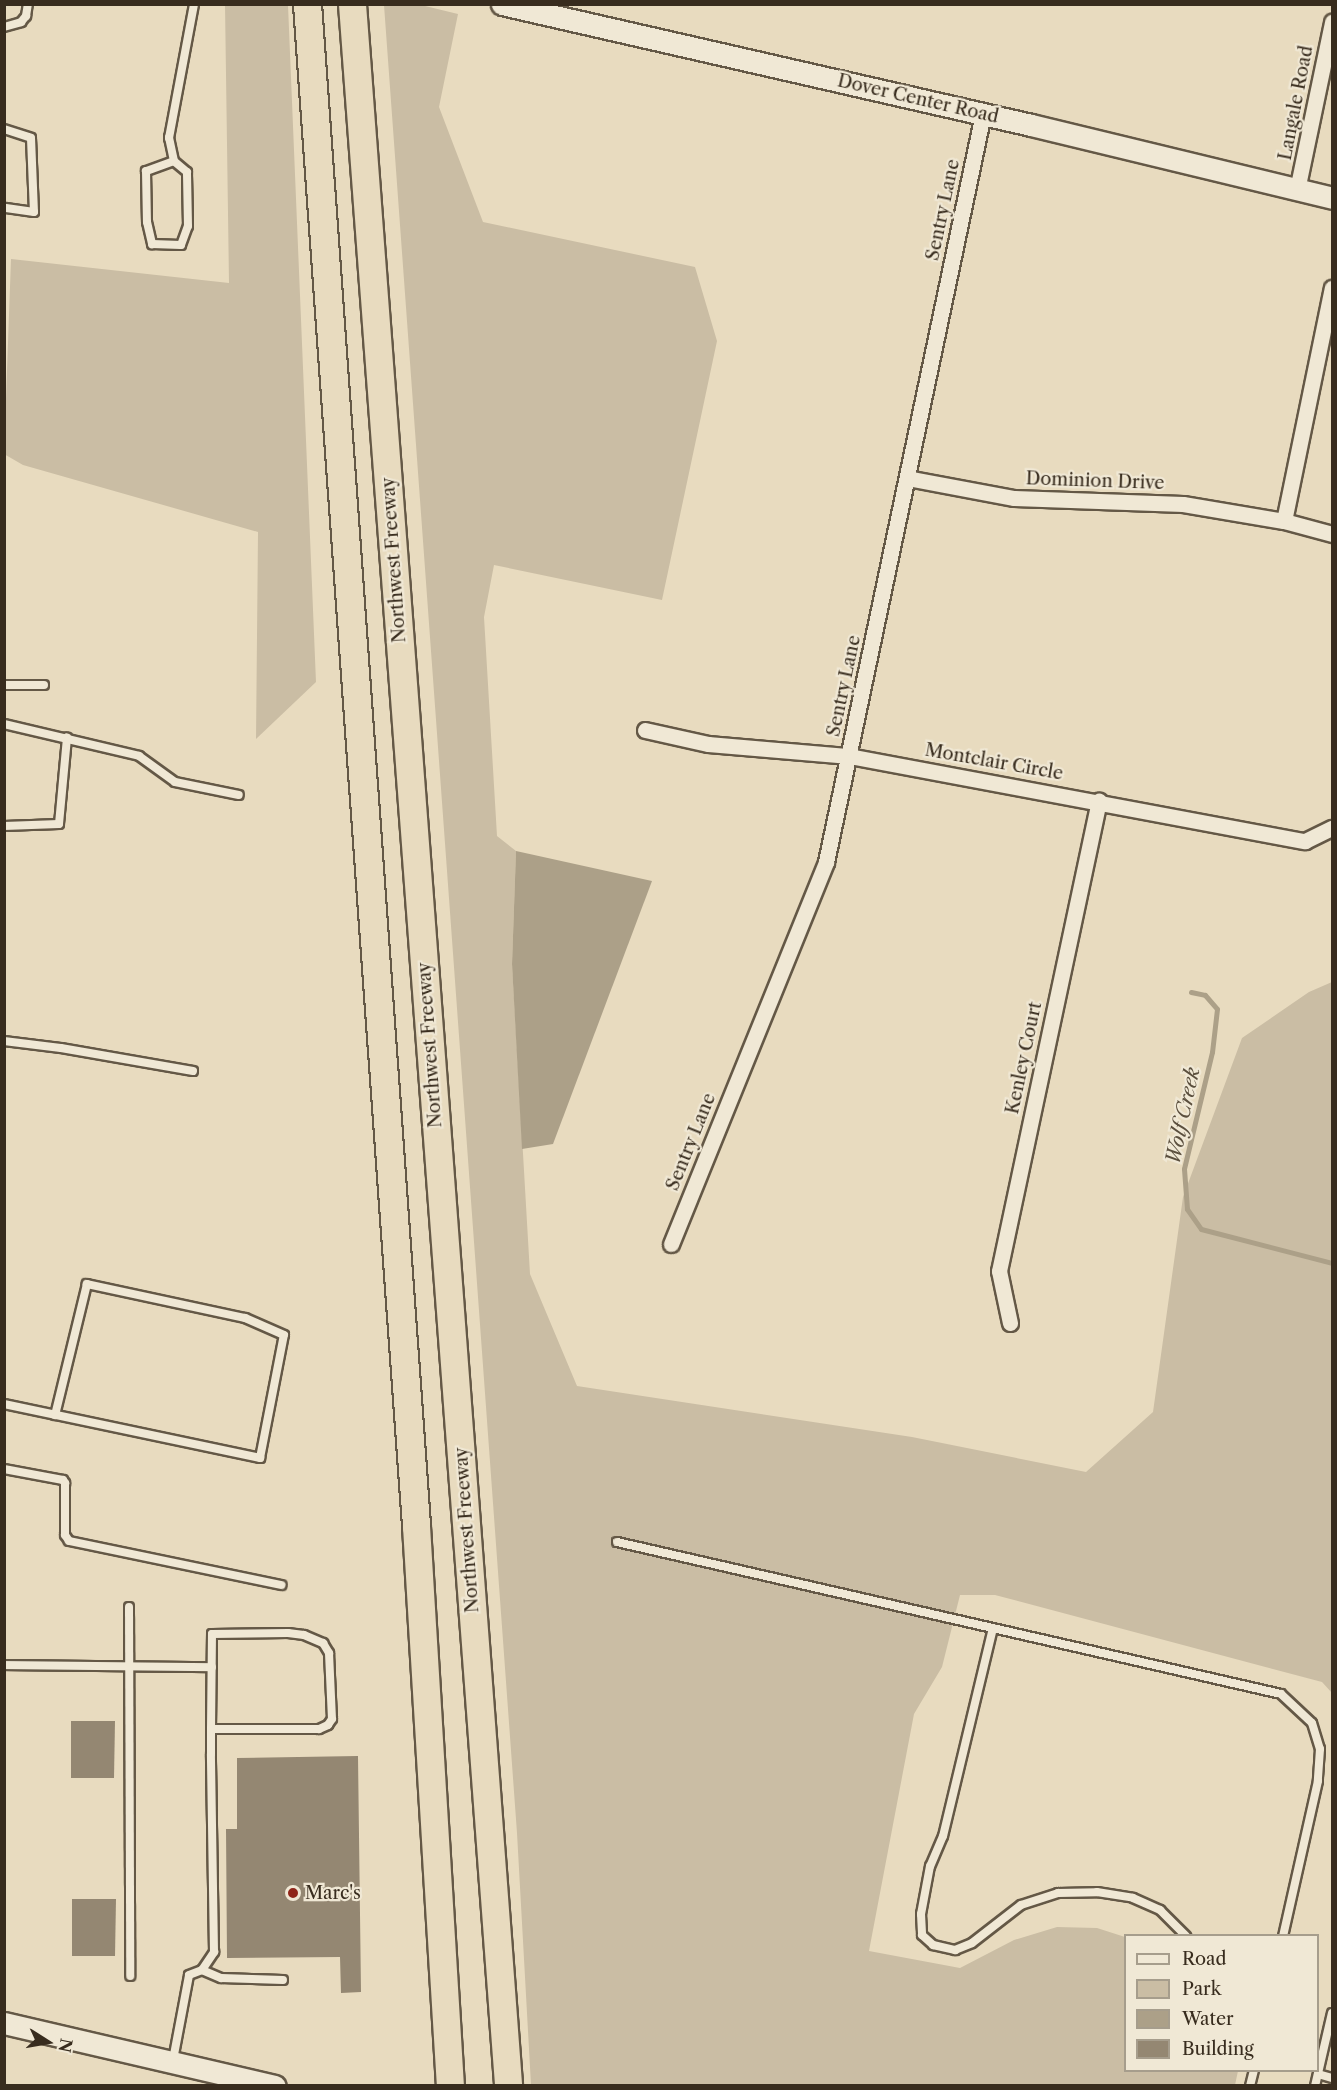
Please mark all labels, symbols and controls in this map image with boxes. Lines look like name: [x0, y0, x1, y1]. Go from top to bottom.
street label: Langale Road: [1274, 44, 1318, 162]
street label: Dover Center Road: [835, 70, 1001, 128]
street label: Sentry Lane: [922, 157, 964, 263]
street label: Dominion Drive: [1025, 468, 1165, 494]
street label: Northwest Freeway: [377, 477, 411, 643]
street label: Sentry Lane: [823, 633, 865, 739]
street label: Montclair Circle: [923, 739, 1065, 785]
street label: Northwest Freeway: [413, 962, 447, 1128]
street label: Kenley Court: [1002, 1000, 1046, 1116]
water label: Wolf Creek: [1161, 1065, 1205, 1167]
street label: Sentry Lane: [662, 1090, 720, 1194]
street label: Northwest Freeway: [450, 1447, 484, 1613]
place label: Marc's: [305, 1882, 361, 1904]
marker: Marc's: [286, 1886, 300, 1900]
legend: [1124, 1934, 1319, 2072]
text: Road: [1182, 1948, 1227, 1970]
text: Park: [1182, 1978, 1221, 2000]
text: Water: [1182, 2008, 1234, 2030]
north arrow: [18, 2012, 78, 2072]
text: N: [55, 2037, 77, 2054]
text: Building: [1182, 2038, 1254, 2060]

